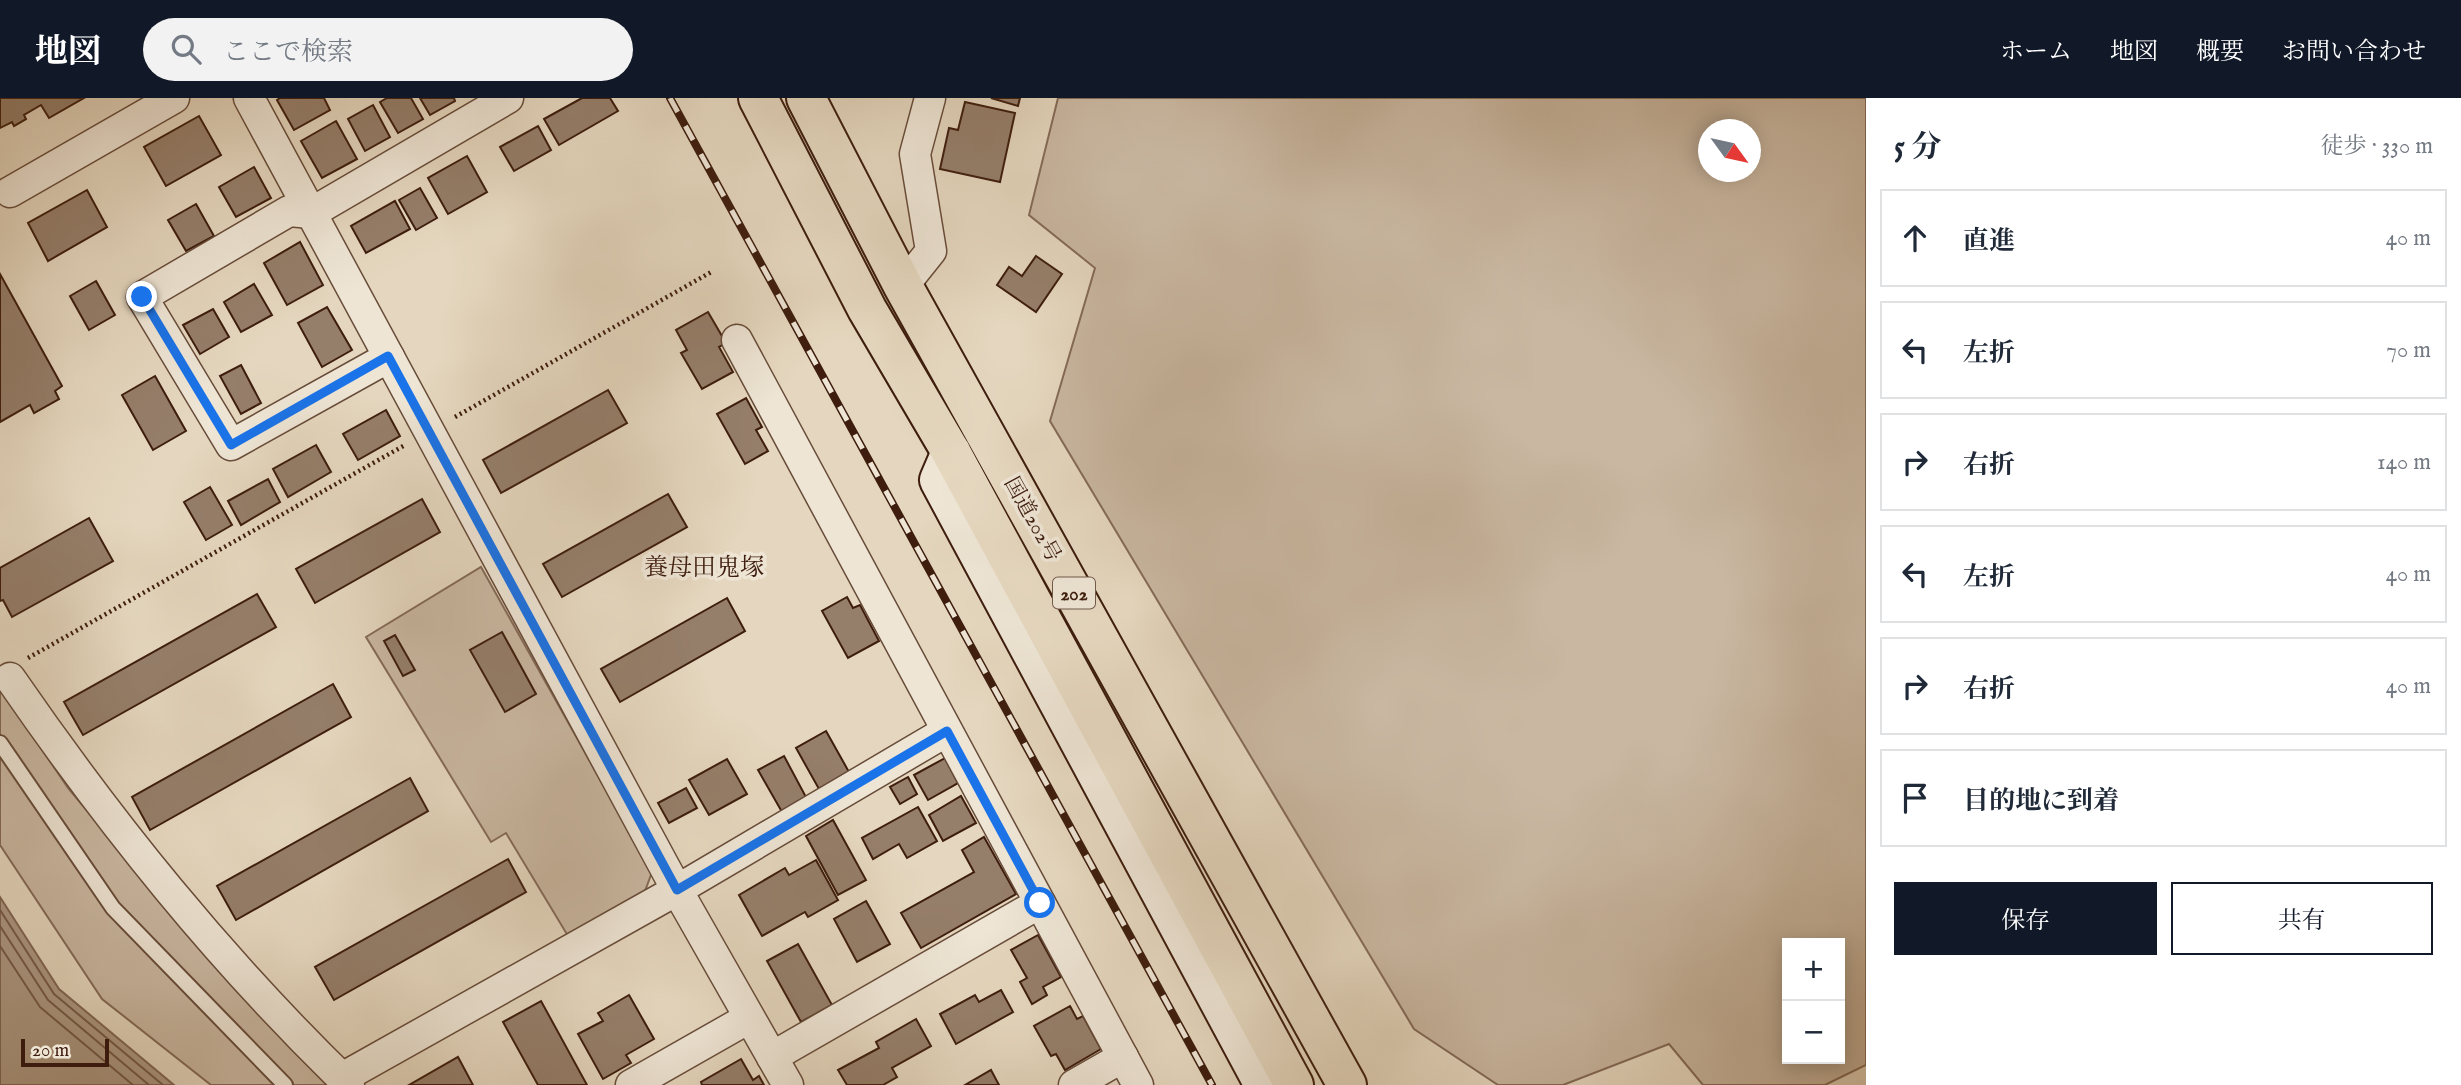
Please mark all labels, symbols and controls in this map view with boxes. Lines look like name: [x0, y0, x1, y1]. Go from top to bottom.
search box: [143, 18, 633, 81]
icon: search: [167, 30, 205, 68]
text: 地図: [35, 32, 101, 74]
text: ここで検索: [223, 36, 353, 69]
text: ホーム: [2000, 37, 2072, 68]
text: 地図: [2110, 37, 2158, 68]
text: 概要: [2196, 37, 2244, 68]
text: お問い合わせ: [2282, 37, 2426, 68]
north arrow: [1698, 119, 1761, 182]
text: 5 分: [1894, 129, 1941, 167]
text: 徒歩 · 330 m: [2321, 132, 2433, 161]
icon: ahead: [1896, 219, 1934, 257]
text: 40 m: [2386, 224, 2431, 253]
text: 直進: [1963, 225, 2015, 258]
route end: [126, 281, 157, 312]
icon: left: [1896, 331, 1934, 369]
text: 70 m: [2386, 336, 2431, 365]
text: 左折: [1963, 337, 2015, 370]
icon: right: [1896, 443, 1934, 481]
text: 140 m: [2377, 448, 2431, 477]
text: 右折: [1963, 449, 2015, 482]
street label: 国道202号: [997, 472, 1066, 567]
district label: 養母田鬼塚: [644, 553, 764, 584]
icon: left: [1896, 555, 1934, 593]
text: 40 m: [2386, 560, 2431, 589]
text: 左折: [1963, 561, 2015, 594]
road number: 202: [1053, 578, 1095, 608]
icon: right: [1896, 667, 1934, 705]
text: 40 m: [2386, 672, 2431, 701]
text: 右折: [1963, 673, 2015, 706]
icon: arrive: [1896, 779, 1934, 817]
text: 目的地に到着: [1963, 785, 2119, 818]
button: 保存: [1894, 882, 2157, 955]
button: 共有: [2171, 882, 2433, 955]
route start: [1024, 887, 1055, 918]
map controls: [1782, 938, 1845, 1064]
button: +: [1782, 938, 1845, 1001]
button: −: [1782, 1001, 1845, 1064]
scale bar: [21, 1036, 108, 1068]
text: 20 m: [32, 1039, 69, 1063]

